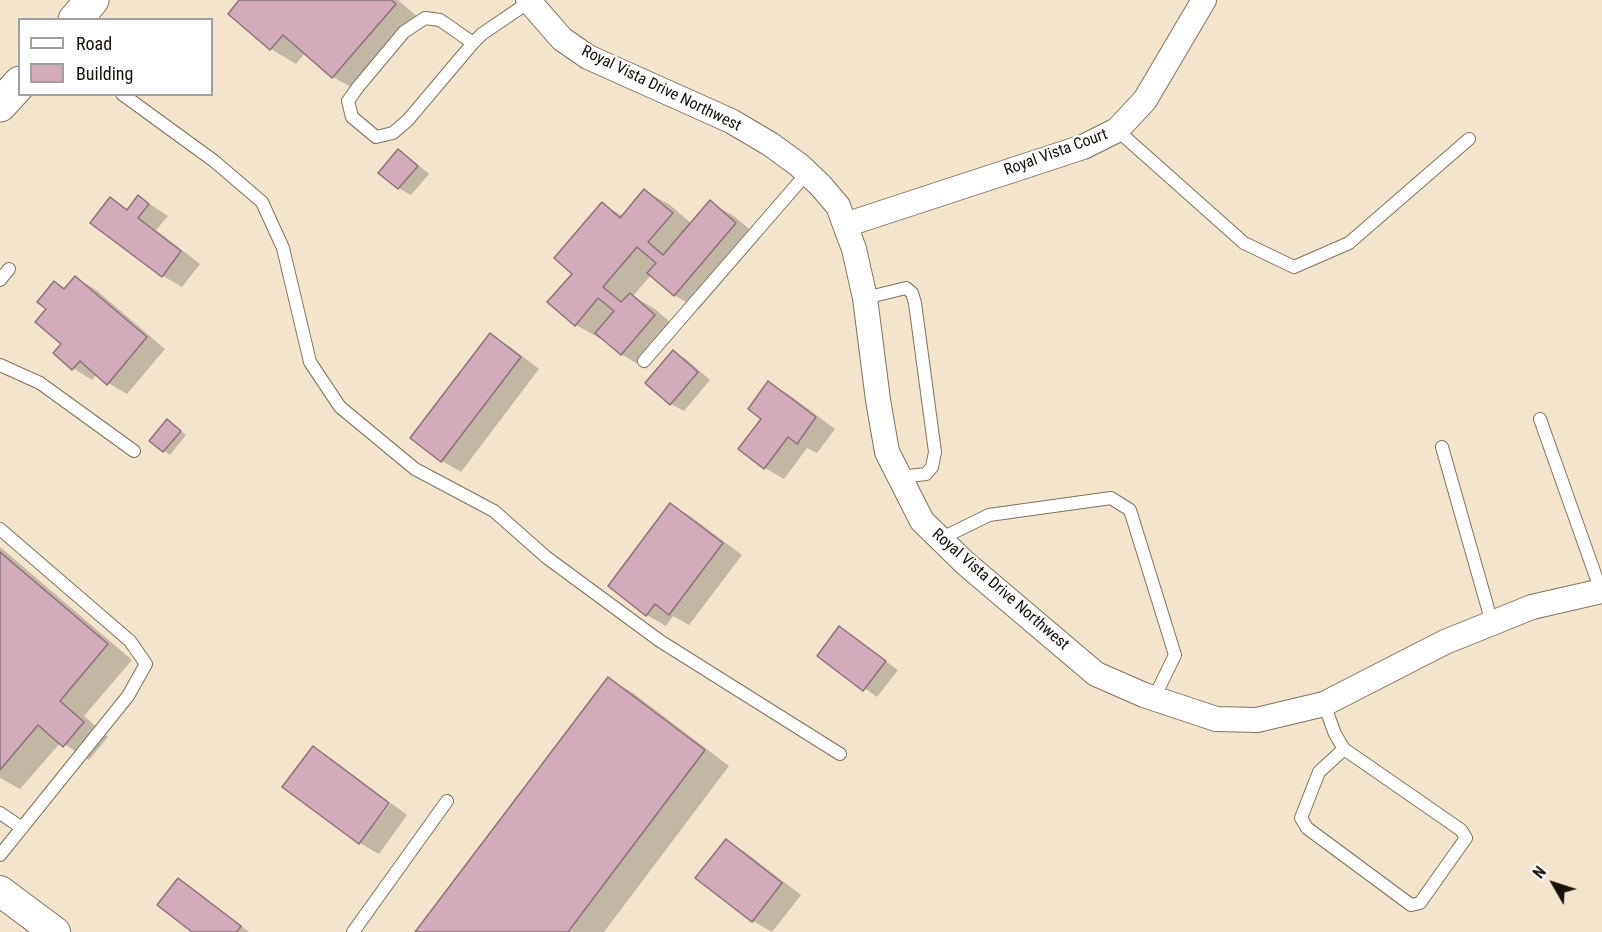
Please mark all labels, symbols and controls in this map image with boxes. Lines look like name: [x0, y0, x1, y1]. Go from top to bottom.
legend: [18, 18, 213, 96]
text: Road: [76, 33, 112, 54]
street label: Royal Vista Drive Northwest: [578, 42, 744, 136]
text: Building: [76, 63, 133, 84]
street label: Royal Vista Court: [1002, 125, 1110, 181]
street label: Royal Vista Drive Northwest: [928, 525, 1072, 655]
north arrow: [1524, 854, 1584, 914]
text: N: [1529, 863, 1550, 882]

